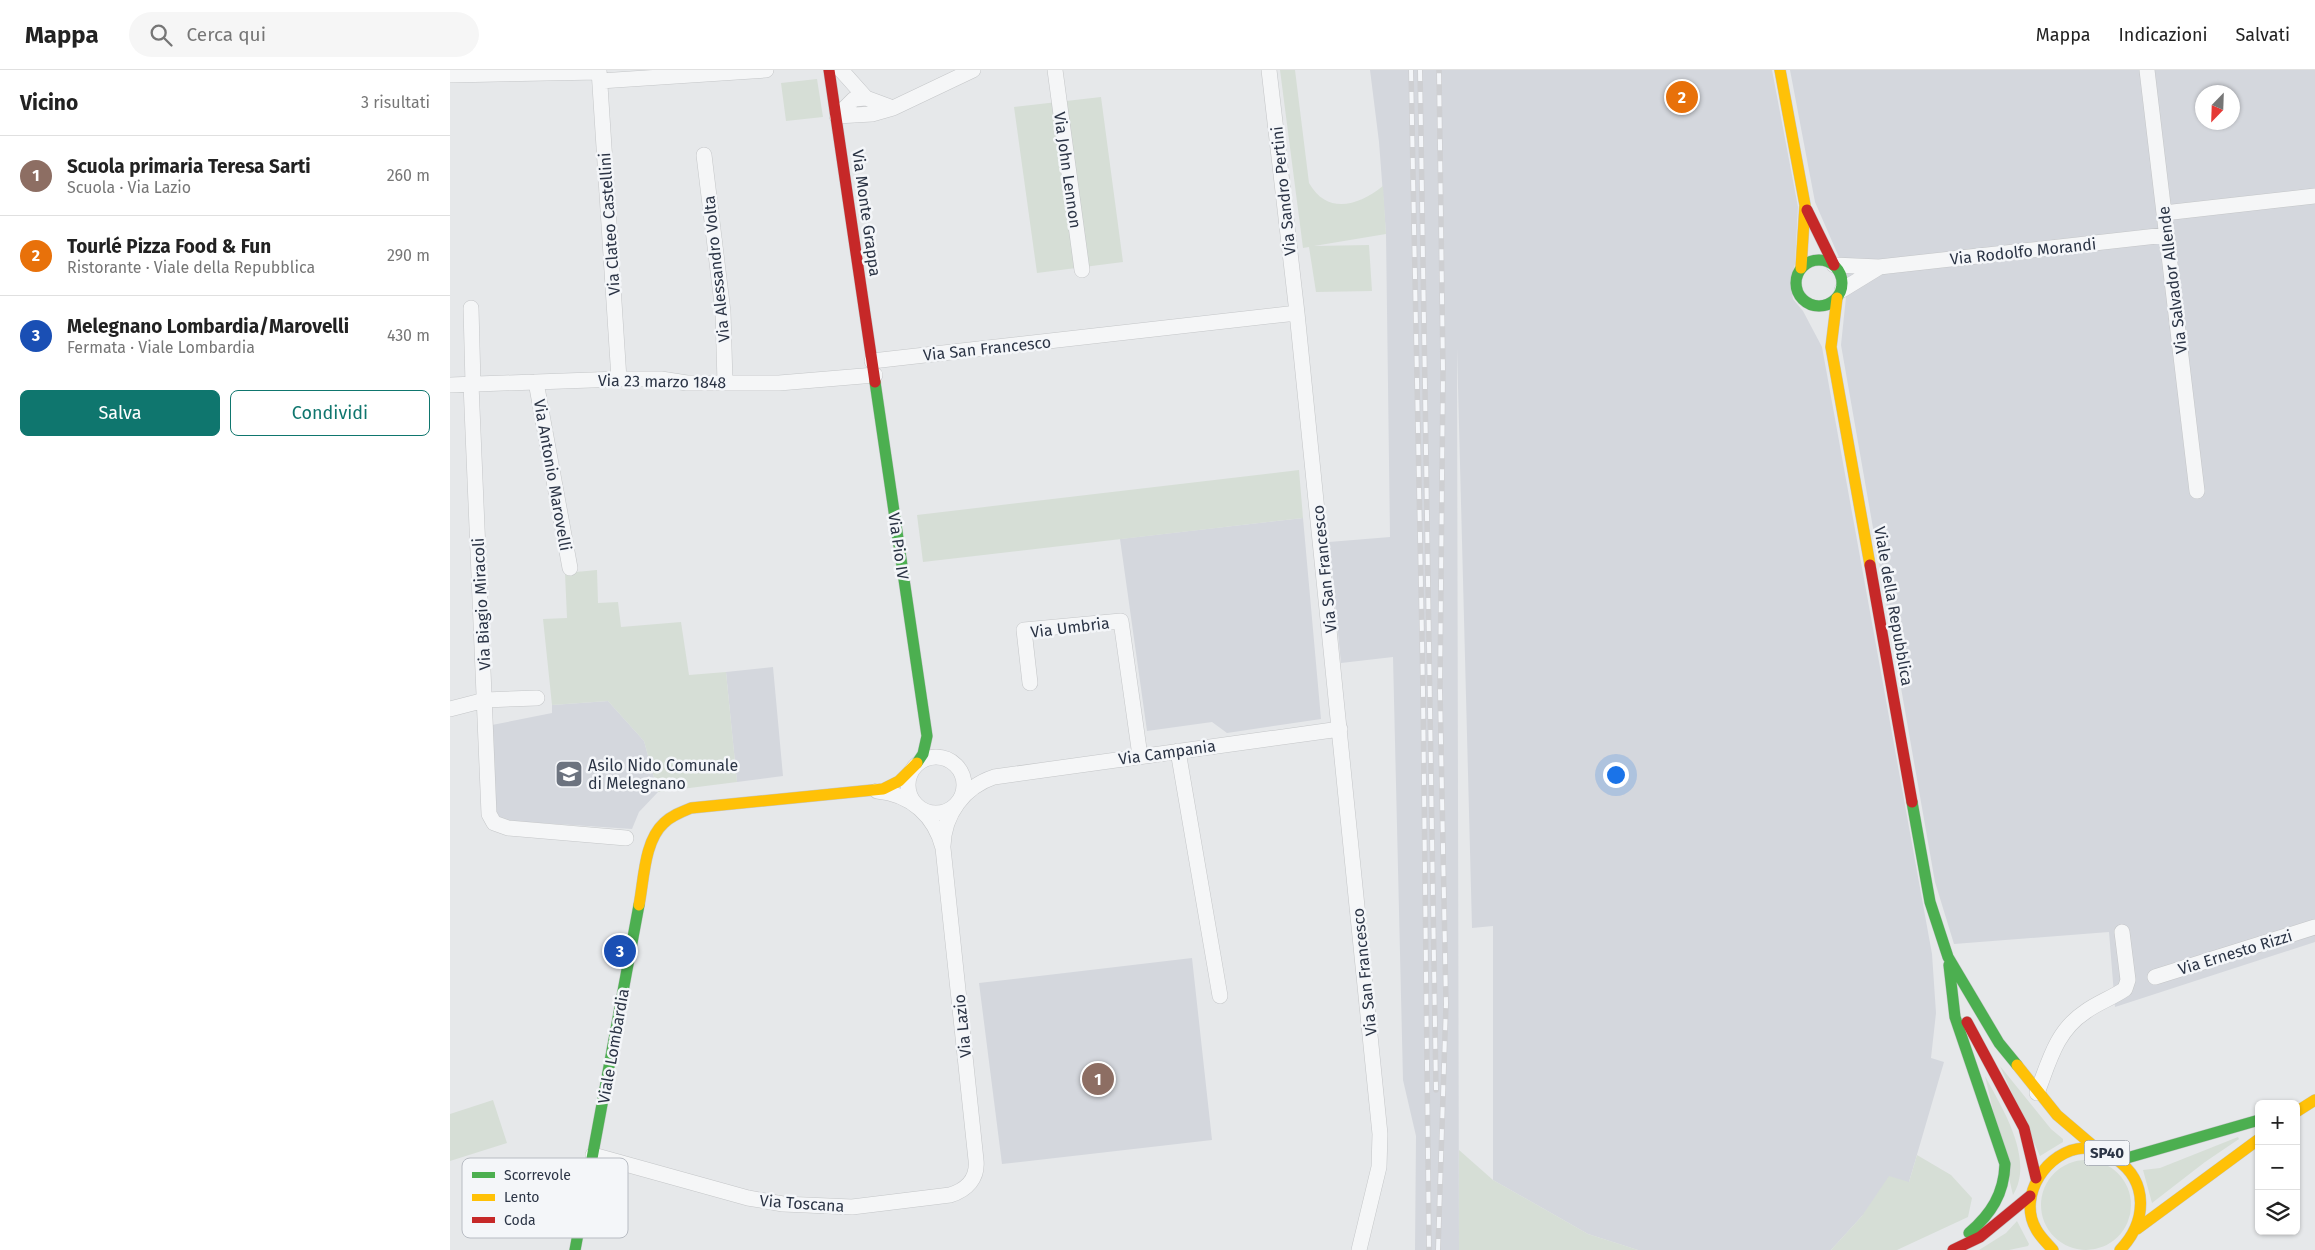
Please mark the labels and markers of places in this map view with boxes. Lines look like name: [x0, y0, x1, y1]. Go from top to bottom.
pin: 2: [1666, 78, 1698, 116]
place label: Asilo Nido Comunale di Melegnano: [588, 756, 738, 793]
school or university icon: Asilo Nido Comunale di Melegnano: [554, 759, 584, 789]
pin: 3: [604, 932, 636, 970]
pin: 1: [1082, 1060, 1114, 1098]

